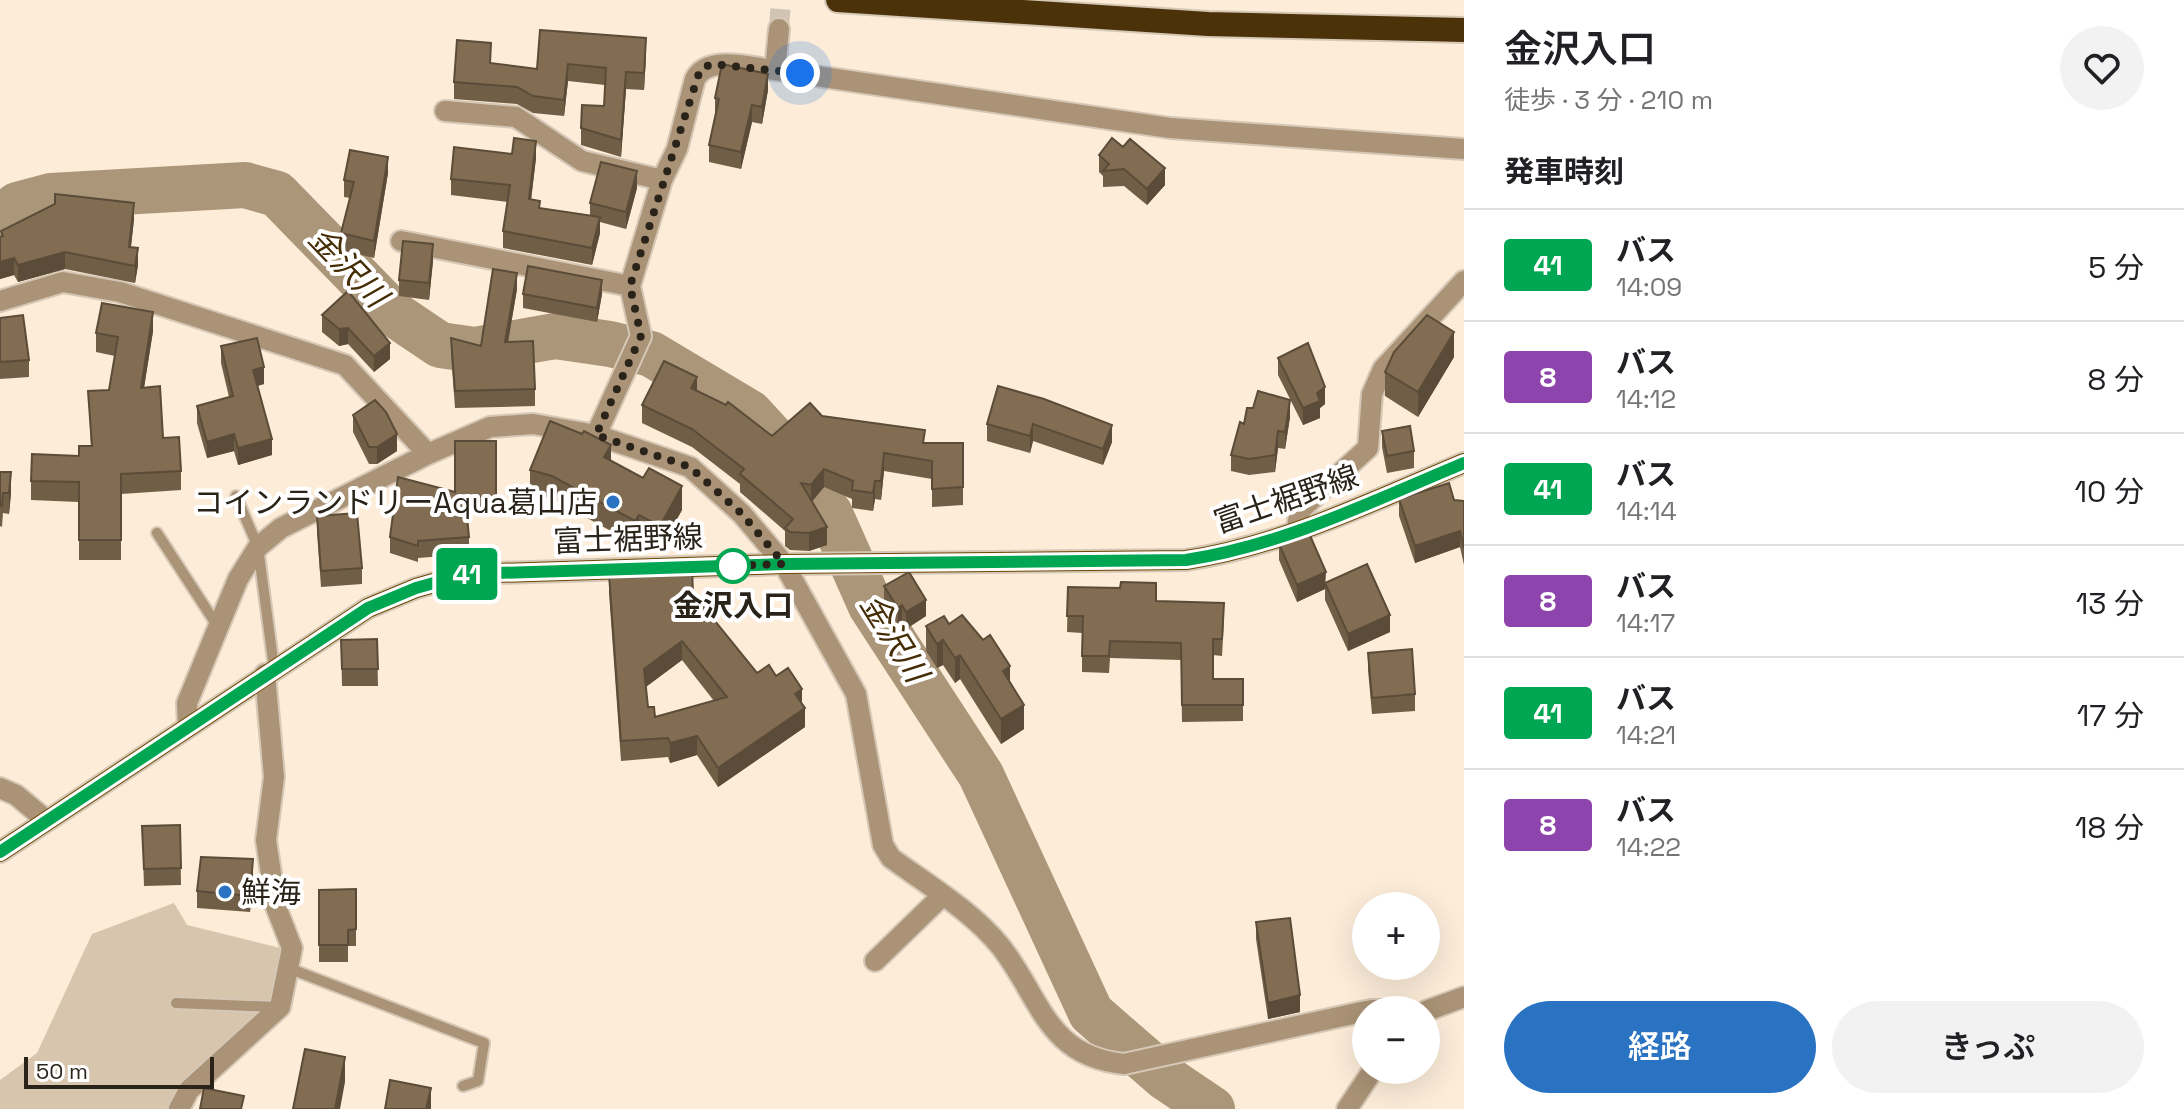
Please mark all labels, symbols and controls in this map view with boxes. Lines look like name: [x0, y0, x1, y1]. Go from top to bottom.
text: 金沢入口: [1504, 25, 1656, 73]
button: heart: [2060, 26, 2144, 110]
your location: [780, 53, 820, 93]
text: 徒歩 · 3 分 · 210 m: [1504, 83, 1713, 117]
text: 発車時刻: [1504, 152, 1624, 191]
water label: 金沢川: [300, 219, 398, 318]
text: バス: [1616, 231, 1676, 270]
text: 41: [1533, 247, 1563, 283]
text: 5 分: [2088, 248, 2144, 287]
text: 14:09: [1616, 270, 1682, 304]
text: バス: [1616, 343, 1676, 382]
text: 8: [1540, 359, 1556, 395]
text: 8 分: [2088, 360, 2144, 399]
text: 14:12: [1616, 382, 1676, 416]
text: バス: [1616, 455, 1676, 494]
street label: 富士裾野線: [1209, 456, 1363, 542]
text: 41: [1533, 471, 1563, 507]
text: 10 分: [2075, 472, 2144, 511]
place label: コインランドリーAqua葛山店: [193, 483, 597, 522]
marker: コインランドリーAqua葛山店: [604, 493, 622, 511]
text: 14:14: [1616, 494, 1677, 528]
street label: 富士裾野線: [552, 517, 704, 561]
line badge: 41: [431, 548, 503, 600]
marker: 金沢入口: [716, 549, 750, 583]
text: 41: [452, 556, 482, 592]
text: バス: [1616, 567, 1676, 606]
text: 8: [1540, 583, 1556, 619]
text: 13 分: [2076, 584, 2144, 623]
place label: 金沢入口: [673, 586, 793, 625]
water label: 金沢川: [852, 587, 938, 692]
text: 14:17: [1616, 606, 1675, 640]
text: バス: [1616, 679, 1676, 718]
text: 41: [1533, 695, 1563, 731]
text: 17 分: [2077, 696, 2144, 735]
text: 14:21: [1616, 718, 1676, 752]
text: バス: [1616, 791, 1676, 830]
text: 8: [1540, 807, 1556, 843]
text: 18 分: [2075, 808, 2144, 847]
text: 14:22: [1616, 830, 1681, 864]
place label: 鮮海: [241, 873, 301, 912]
marker: 鮮海: [216, 883, 234, 901]
map controls: [1352, 892, 1440, 1084]
button: +: [1352, 892, 1440, 980]
button: −: [1352, 996, 1440, 1084]
button: 経路: [1504, 1001, 1816, 1093]
button: きっぷ: [1832, 1001, 2144, 1093]
scale bar: [24, 1053, 214, 1089]
text: 50 m: [36, 1057, 88, 1085]

